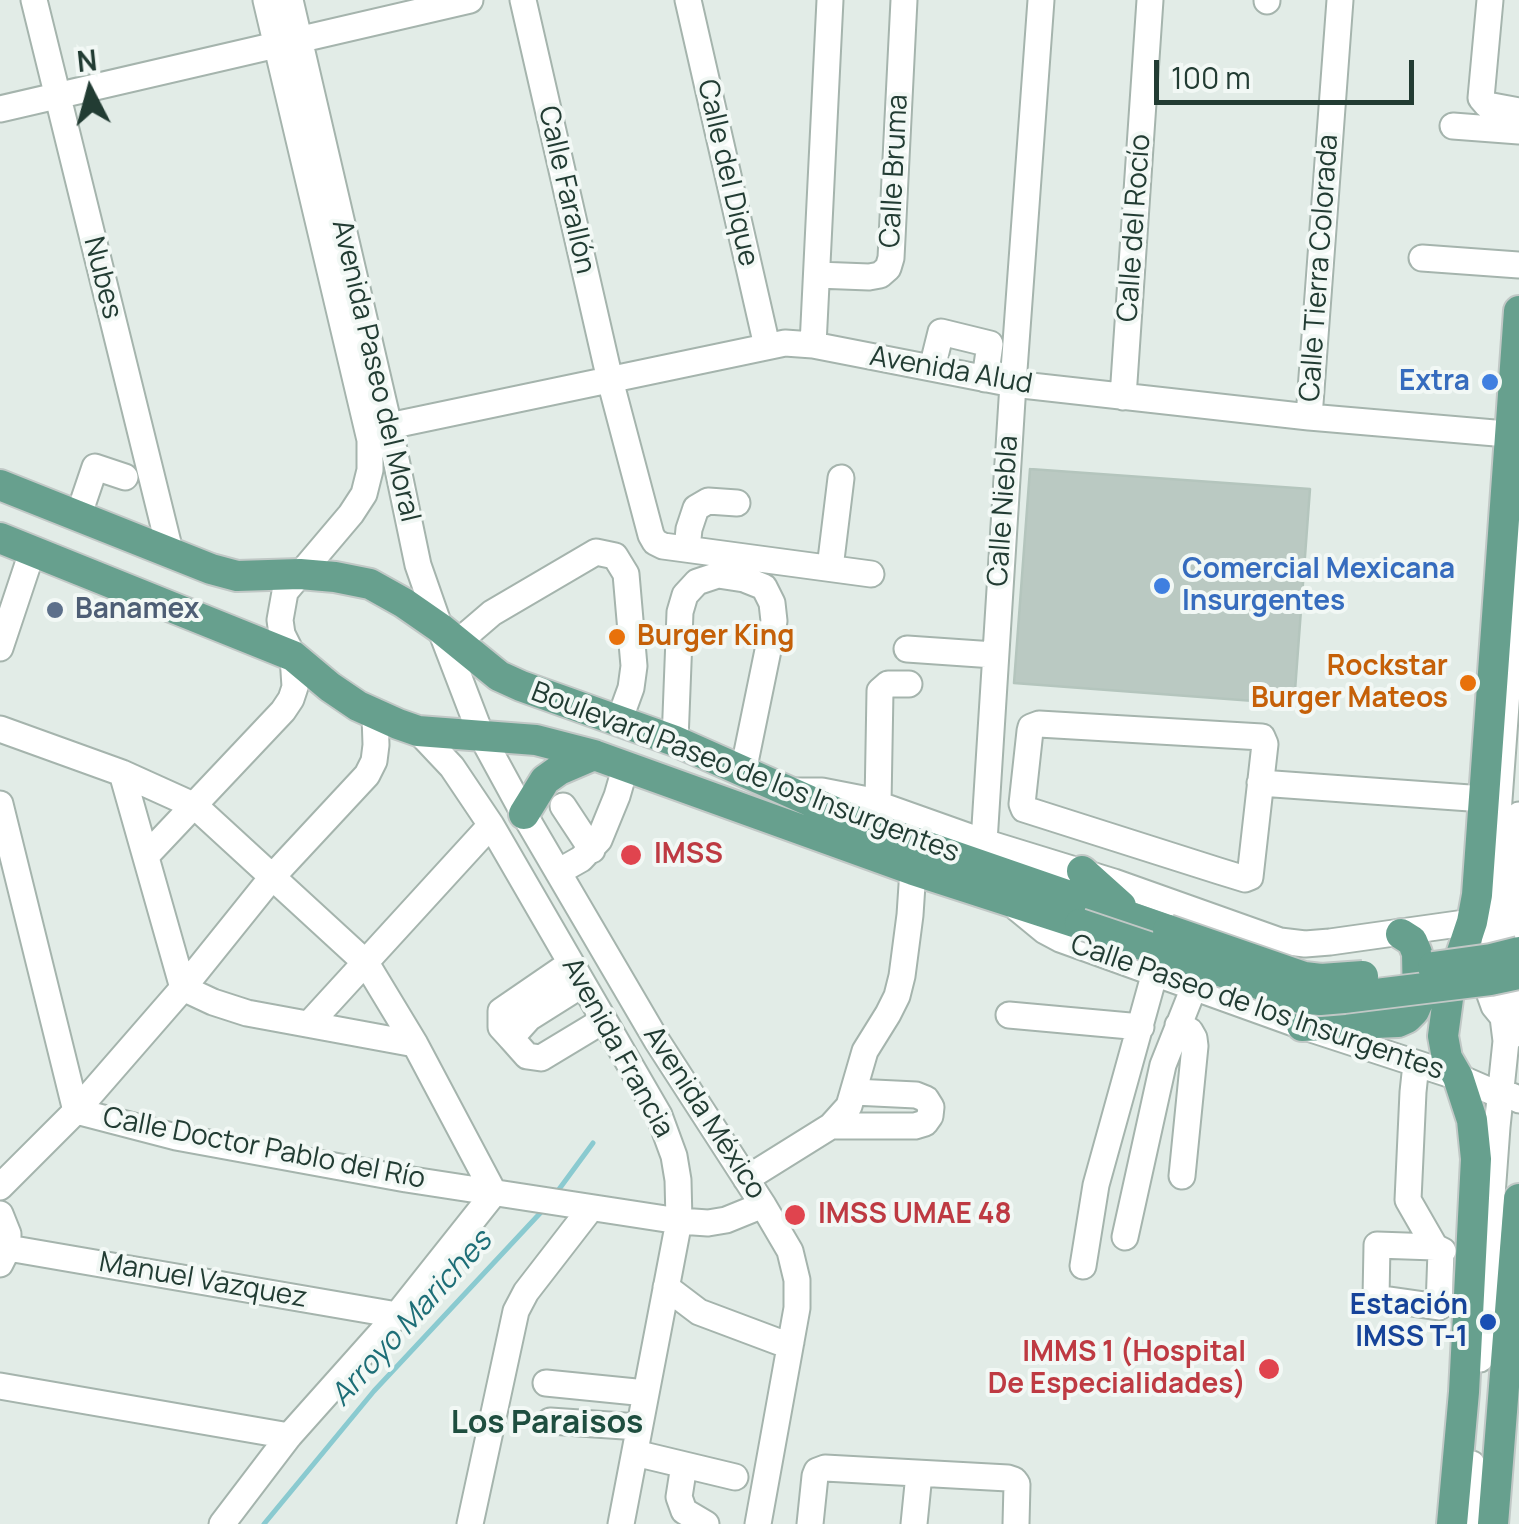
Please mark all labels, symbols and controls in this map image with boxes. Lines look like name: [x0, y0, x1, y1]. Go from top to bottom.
north arrow: [40, 40, 140, 140]
text: N: [75, 40, 99, 80]
scale bar: [1159, 40, 1419, 102]
text: 100 m: [1171, 57, 1251, 98]
street label: Calle del Dique: [689, 76, 765, 270]
street label: Calle Bruma: [874, 93, 916, 249]
street label: Calle Farallón: [530, 103, 602, 277]
street label: Calle del Rocío: [1112, 133, 1158, 323]
street label: Calle Tierra Colorada: [1294, 133, 1346, 403]
street label: Avenida Paseo del Moral: [324, 217, 426, 525]
street label: Nubes: [76, 233, 128, 323]
street label: Avenida Alud: [867, 340, 1035, 402]
place label: Extra: [1399, 365, 1470, 399]
marker: Extra: [1479, 371, 1501, 393]
street label: Calle Niebla: [982, 434, 1026, 588]
place label: Comercial Mexicana Insurgentes: [1182, 553, 1455, 619]
marker: Comercial Mexicana Insurgentes: [1151, 575, 1173, 597]
place label: Banamex: [75, 593, 199, 627]
marker: Banamex: [44, 599, 66, 621]
place label: Burger King: [637, 620, 794, 654]
marker: Burger King: [606, 626, 628, 648]
place label: Rockstar Burger Mateos: [1251, 650, 1448, 716]
marker: Rockstar Burger Mateos: [1457, 672, 1479, 694]
street label: Boulevard Paseo de los Insurgentes: [526, 676, 964, 870]
place label: IMSS: [654, 838, 723, 872]
marker: IMSS: [618, 842, 644, 868]
street label: Calle Paseo de los Insurgentes: [1066, 928, 1448, 1088]
street label: Avenida Francia: [554, 952, 680, 1144]
street label: Avenida México: [636, 1020, 772, 1206]
street label: Calle Doctor Pablo del Río: [100, 1101, 428, 1197]
place label: IMSS UMAE 48: [818, 1198, 1012, 1232]
marker: IMSS UMAE 48: [782, 1202, 808, 1228]
water label: Arroyo Mariches: [324, 1224, 500, 1414]
street label: Manuel Vazquez: [96, 1246, 310, 1316]
place label: Estación IMSS T-1: [1350, 1289, 1468, 1355]
marker: Estación IMSS T-1: [1477, 1311, 1499, 1333]
place label: IMMS 1 (Hospital De Especialidades): [988, 1336, 1246, 1402]
marker: IMMS 1 (Hospital De Especialidades): [1256, 1356, 1282, 1382]
district label: Los Paraisos: [451, 1405, 643, 1443]

